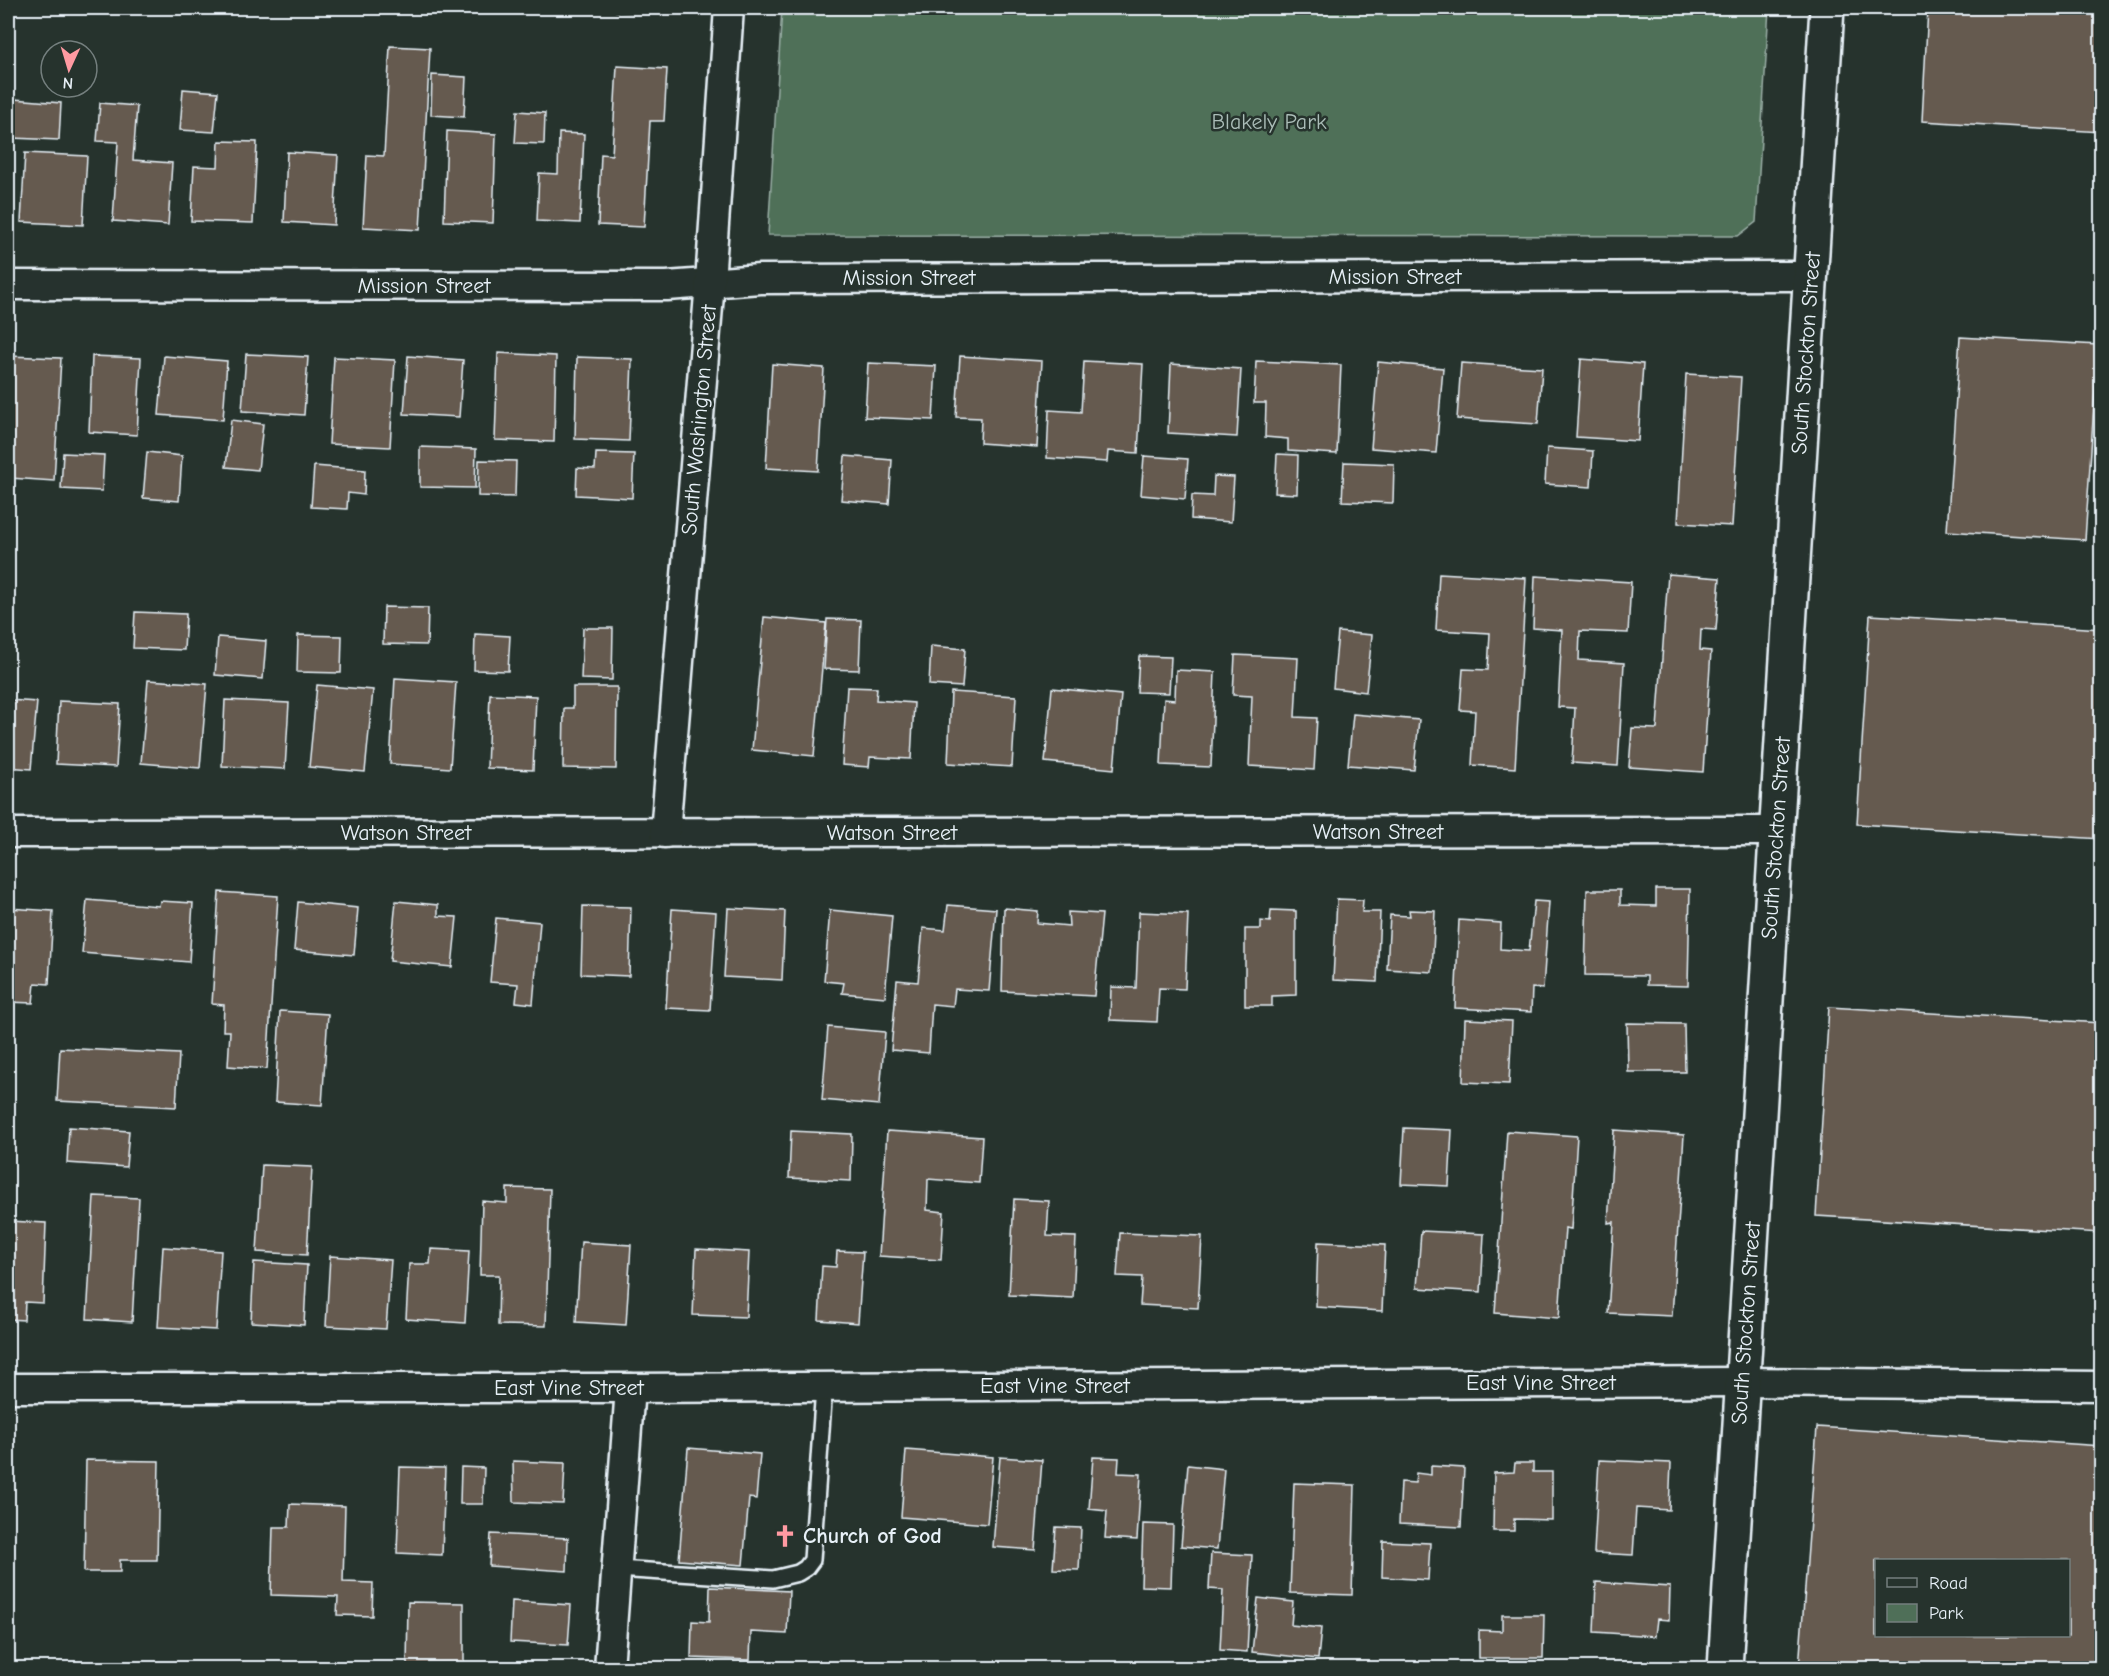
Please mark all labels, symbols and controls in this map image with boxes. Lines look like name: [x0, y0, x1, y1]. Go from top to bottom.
north arrow: [39, 39, 99, 99]
text: N: [62, 74, 74, 92]
park label: Blakely Park: [1211, 109, 1327, 135]
street label: South Stockton Street: [1786, 250, 1826, 455]
street label: Mission Street: [1329, 264, 1462, 290]
street label: Mission Street: [843, 265, 976, 291]
street label: Mission Street: [358, 273, 491, 299]
street label: South Washington Street: [676, 303, 722, 536]
street label: South Stockton Street: [1756, 735, 1796, 940]
street label: Watson Street: [1313, 819, 1444, 845]
street label: Watson Street: [341, 820, 472, 846]
street label: Watson Street: [827, 820, 958, 846]
street label: South Stockton Street: [1726, 1220, 1766, 1425]
street label: East Vine Street: [1466, 1370, 1617, 1396]
street label: East Vine Street: [980, 1373, 1131, 1399]
street label: East Vine Street: [494, 1375, 645, 1401]
church icon: Church of God: [772, 1523, 798, 1549]
place label: Church of God: [803, 1523, 942, 1549]
legend: [1875, 1559, 2070, 1637]
text: Road: [1929, 1573, 1968, 1594]
text: Park: [1929, 1603, 1964, 1624]

